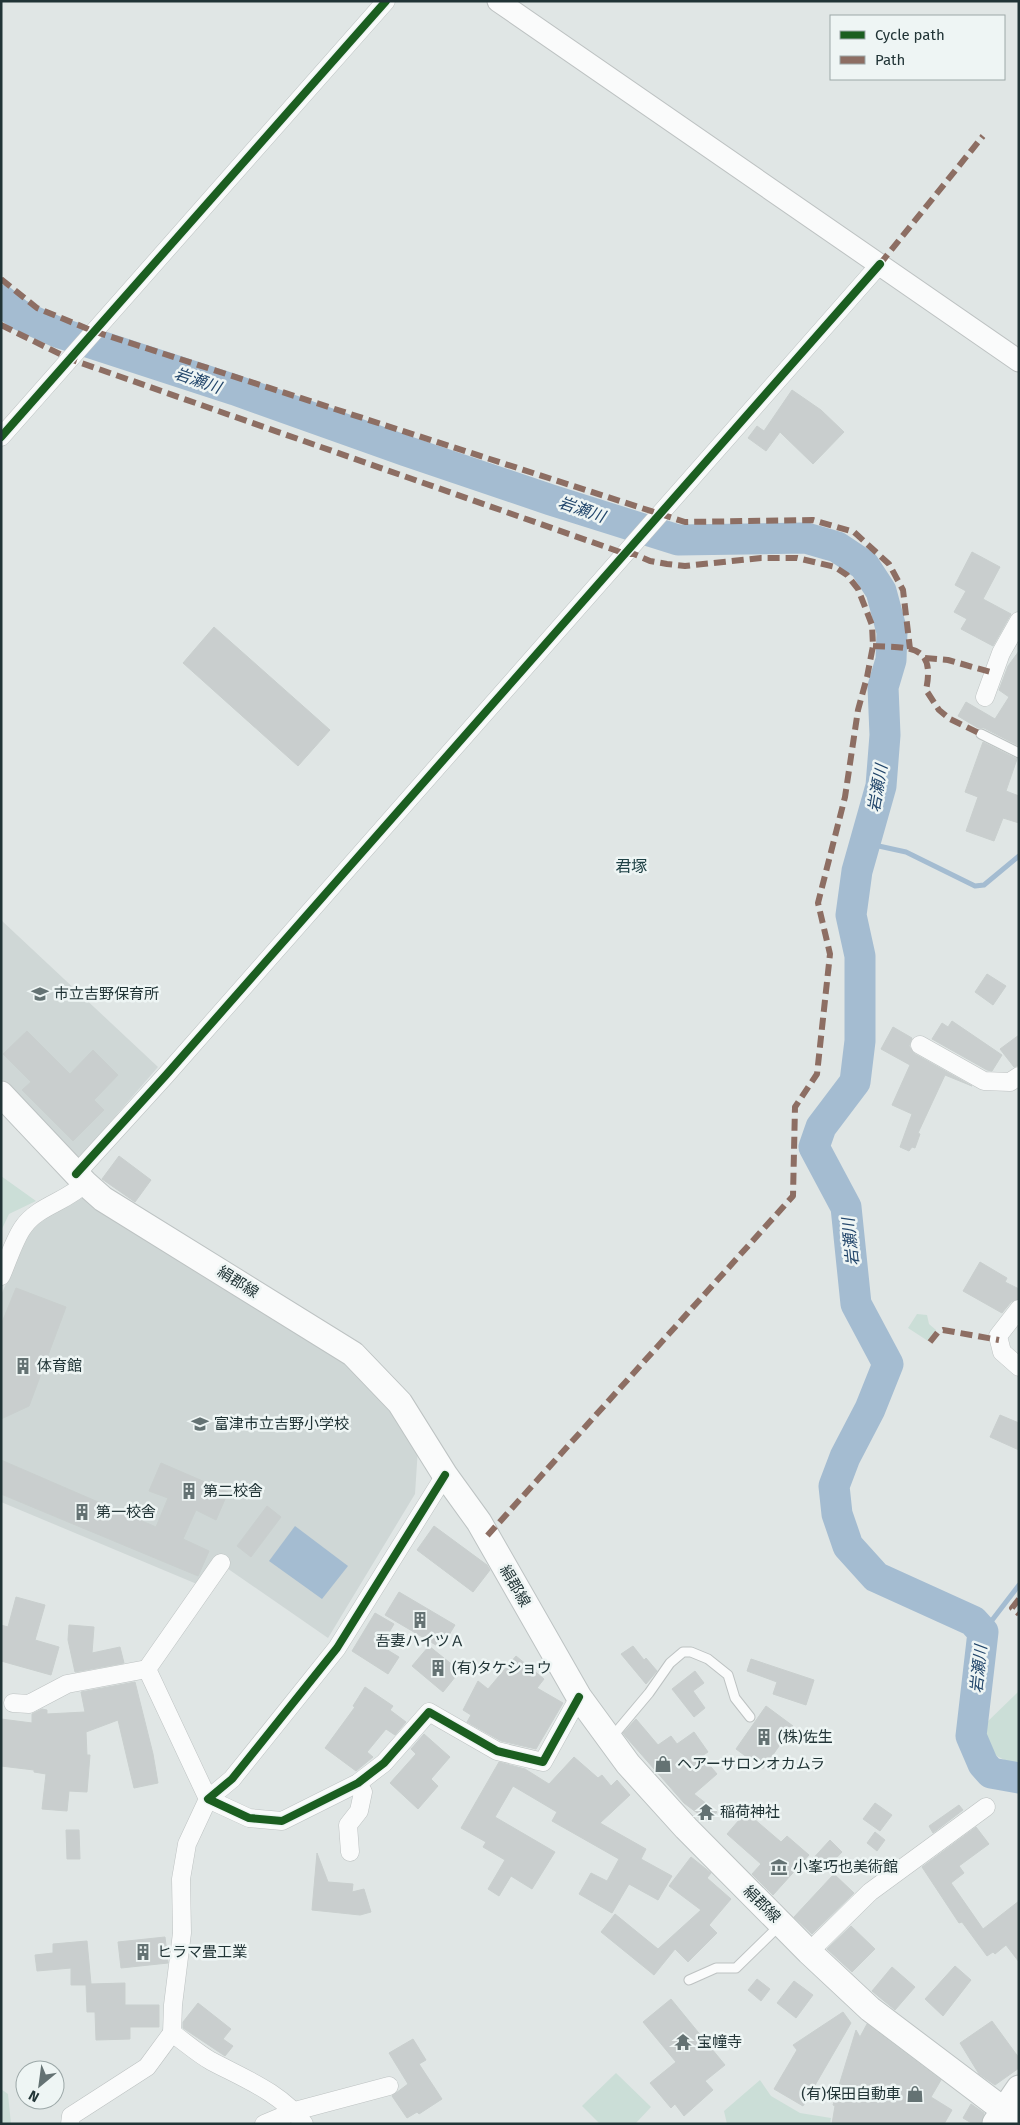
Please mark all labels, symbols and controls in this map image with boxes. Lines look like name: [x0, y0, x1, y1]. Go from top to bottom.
legend: [830, 15, 1005, 80]
text: Cycle path: [875, 26, 945, 44]
text: Path: [875, 51, 905, 69]
water label: 岩瀬川: [172, 364, 226, 398]
water label: 岩瀬川: [556, 493, 610, 527]
water label: 岩瀬川: [864, 761, 891, 813]
district label: 君塚: [615, 857, 647, 876]
school or university icon: 市立吉野保育所: [30, 984, 50, 1004]
place label: 市立吉野保育所: [54, 985, 159, 1003]
water label: 岩瀬川: [838, 1215, 862, 1267]
street label: 絹郡線: [214, 1262, 262, 1302]
building icon: 体育館: [13, 1356, 33, 1376]
place label: 体育館: [37, 1357, 82, 1375]
school or university icon: 富津市立吉野小学校: [190, 1414, 210, 1434]
place label: 富津市立吉野小学校: [214, 1415, 349, 1433]
building icon: 第二校舎: [179, 1481, 199, 1501]
place label: 第二校舎: [203, 1482, 263, 1500]
building icon: 第一校舎: [72, 1502, 92, 1522]
place label: 第一校舎: [96, 1503, 156, 1521]
street label: 絹郡線: [496, 1562, 534, 1610]
building icon: 吾妻ハイツＡ: [410, 1610, 430, 1630]
place label: 吾妻ハイツＡ: [375, 1632, 465, 1650]
water label: 岩瀬川: [967, 1642, 991, 1694]
building icon: (有)タケショウ: [428, 1658, 448, 1678]
place label: (有)タケショウ: [452, 1659, 552, 1677]
building icon: (株)佐生: [754, 1727, 774, 1747]
place label: (株)佐生: [778, 1728, 833, 1746]
shop icon: ヘアーサロンオカムラ: [653, 1754, 673, 1774]
place label: ヘアーサロンオカムラ: [677, 1755, 825, 1773]
temple icon: 稲荷神社: [696, 1802, 716, 1822]
place label: 稲荷神社: [720, 1803, 780, 1821]
museum icon: 小峯巧也美術館: [769, 1857, 789, 1877]
place label: 小峯巧也美術館: [793, 1858, 898, 1876]
street label: 絹郡線: [740, 1882, 784, 1926]
building icon: ヒラマ畳工業: [133, 1942, 153, 1962]
place label: ヒラマ畳工業: [157, 1943, 247, 1961]
temple icon: 宝幢寺: [673, 2032, 693, 2052]
place label: 宝幢寺: [697, 2033, 742, 2051]
north arrow: [15, 2060, 65, 2110]
shop icon: (有)保田自動車: [905, 2084, 925, 2104]
place label: (有)保田自動車: [801, 2085, 901, 2103]
text: N: [26, 2086, 42, 2106]

